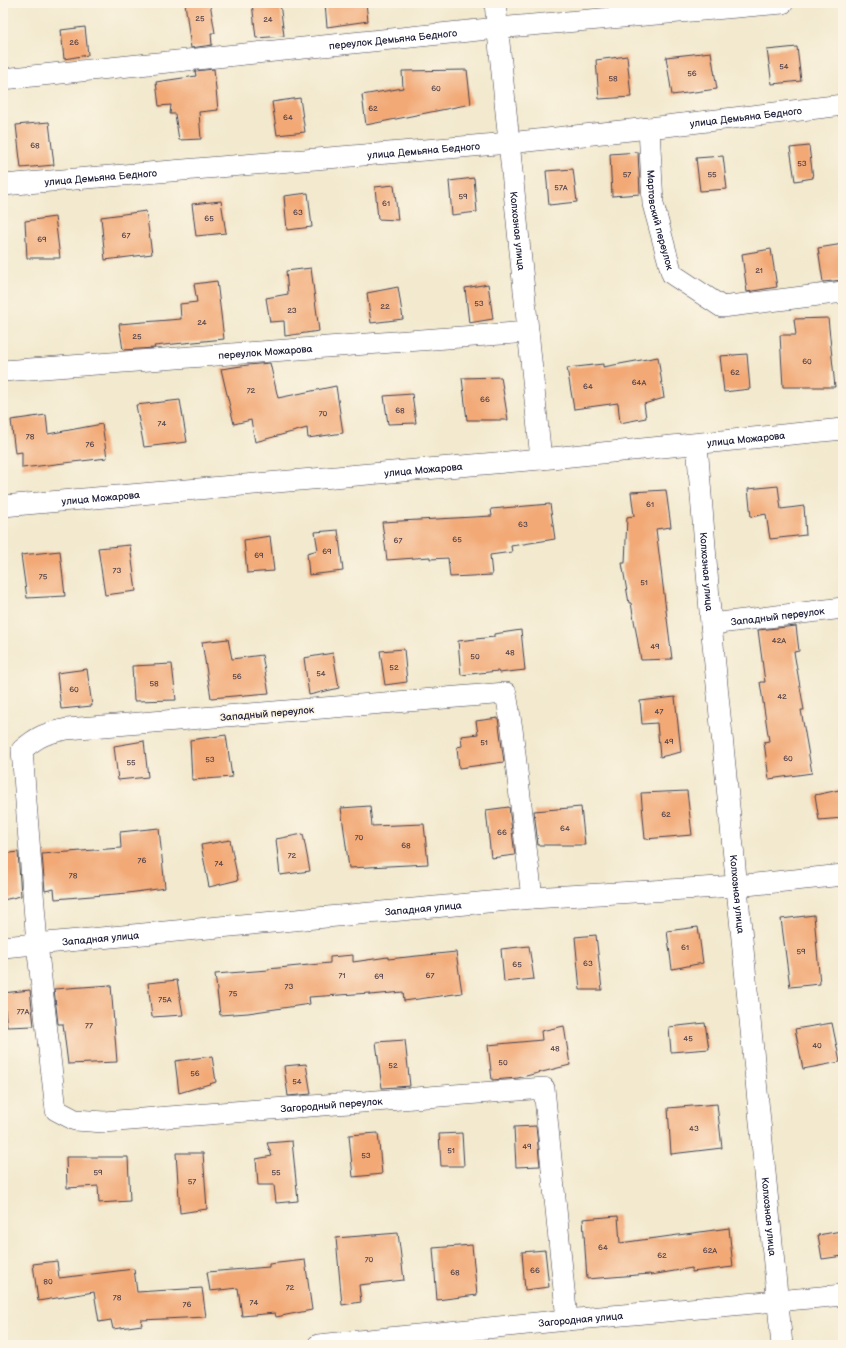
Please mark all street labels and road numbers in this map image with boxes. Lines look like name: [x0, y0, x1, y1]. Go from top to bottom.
street label: переулок Демьяна Бедного: [328, 27, 458, 52]
street label: улица Демьяна Бедного: [689, 105, 803, 130]
street label: улица Демьяна Бедного: [367, 140, 480, 162]
street label: улица Демьяна Бедного: [44, 167, 158, 189]
street label: Мартовский переулок: [644, 169, 676, 272]
street label: Колхозная улица: [507, 191, 527, 271]
street label: переулок Можарова: [218, 343, 313, 362]
street label: улица Можарова: [706, 430, 786, 449]
street label: улица Можарова: [384, 461, 463, 480]
street label: улица Можарова: [61, 489, 140, 508]
street label: Колхозная улица: [697, 532, 715, 612]
street label: Западный переулок: [730, 605, 826, 629]
street label: Западный переулок: [220, 704, 315, 724]
street label: Колхозная улица: [727, 854, 746, 934]
street label: Западная улица: [384, 900, 462, 919]
street label: Западная улица: [62, 929, 140, 948]
street label: Загородный переулок: [280, 1095, 384, 1115]
street label: Колхозная улица: [759, 1177, 778, 1257]
street label: Загородная улица: [538, 1310, 624, 1330]

